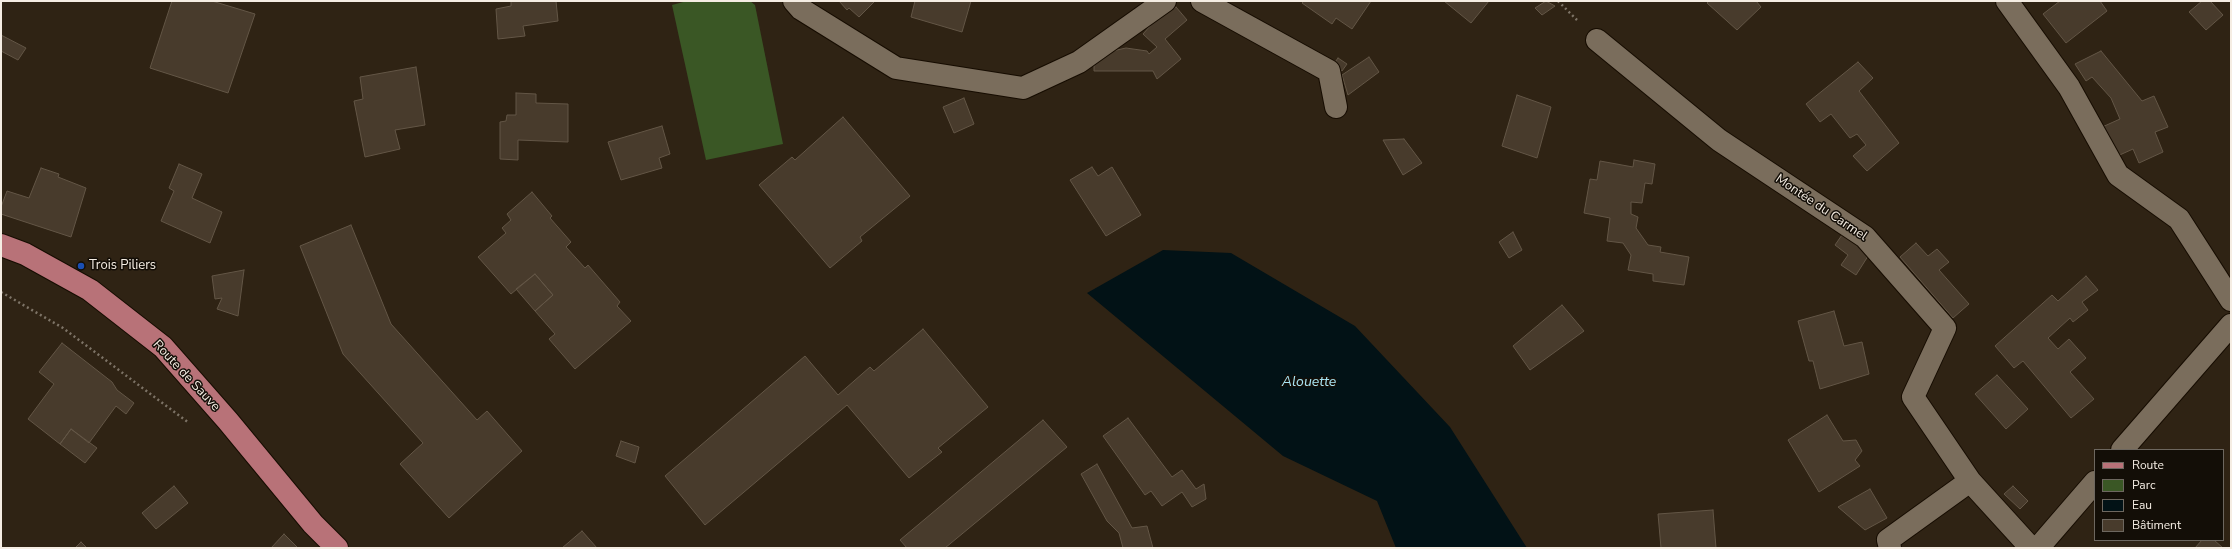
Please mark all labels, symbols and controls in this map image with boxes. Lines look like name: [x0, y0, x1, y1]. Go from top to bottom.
street label: Montée du Carmel: [1772, 171, 1870, 245]
place label: Trois Piliers: [89, 258, 156, 274]
marker: Trois Piliers: [76, 261, 86, 271]
street label: Route de Sauve: [149, 337, 223, 415]
water label: Alouette: [1282, 375, 1336, 391]
legend: [2094, 449, 2224, 541]
text: Route: [2132, 457, 2164, 473]
text: Parc: [2132, 477, 2155, 493]
text: Eau: [2132, 497, 2152, 513]
text: Bâtiment: [2132, 517, 2181, 533]

